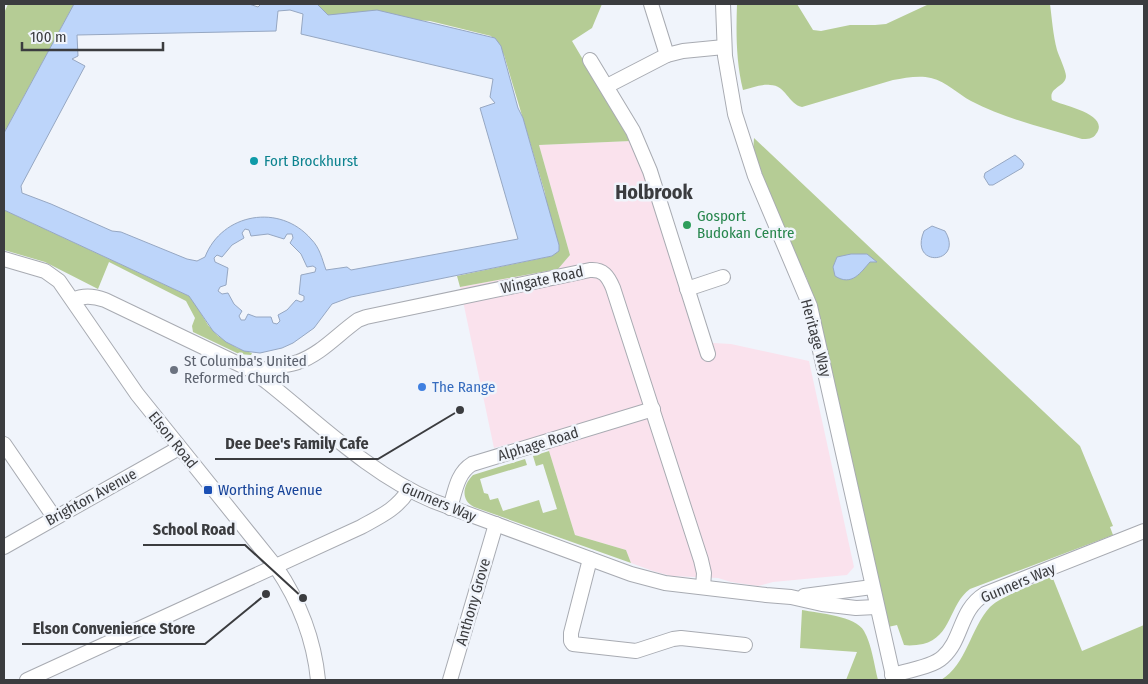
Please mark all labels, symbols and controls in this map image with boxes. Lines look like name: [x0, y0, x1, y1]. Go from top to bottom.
scale bar: [22, 20, 164, 52]
text: 100 m: [30, 28, 67, 46]
place label: Fort Brockhurst: [264, 152, 358, 170]
marker: Fort Brockhurst: [248, 155, 260, 167]
district label: Holbrook: [615, 180, 693, 204]
place label: Gosport Budokan Centre: [697, 207, 794, 242]
marker: Gosport Budokan Centre: [681, 219, 693, 231]
street label: Wingate Road: [499, 262, 585, 298]
street label: Heritage Way: [797, 297, 835, 379]
place label: St Columba's United Reformed Church: [184, 352, 307, 387]
marker: St Columba's United Reformed Church: [168, 364, 180, 376]
place label: The Range: [432, 378, 495, 396]
marker: The Range: [416, 381, 428, 393]
street label: Elson Road: [145, 408, 201, 472]
street label: Alphage Road: [495, 423, 581, 465]
callout: Dee Dee's Family Cafe: [215, 428, 378, 459]
text: Dee Dee's Family Cafe: [225, 434, 369, 453]
street label: Brighton Avenue: [42, 465, 140, 529]
street label: Gunners Way: [399, 478, 479, 526]
place label: Worthing Avenue: [218, 481, 322, 499]
marker: Worthing Avenue: [202, 484, 214, 496]
callout: School Road: [143, 514, 245, 545]
text: School Road: [153, 520, 235, 539]
street label: Anthony Grove: [452, 556, 494, 648]
street label: Gunners Way: [978, 559, 1058, 607]
callout: Elson Convenience Store: [22, 613, 205, 644]
text: Elson Convenience Store: [33, 619, 195, 638]

